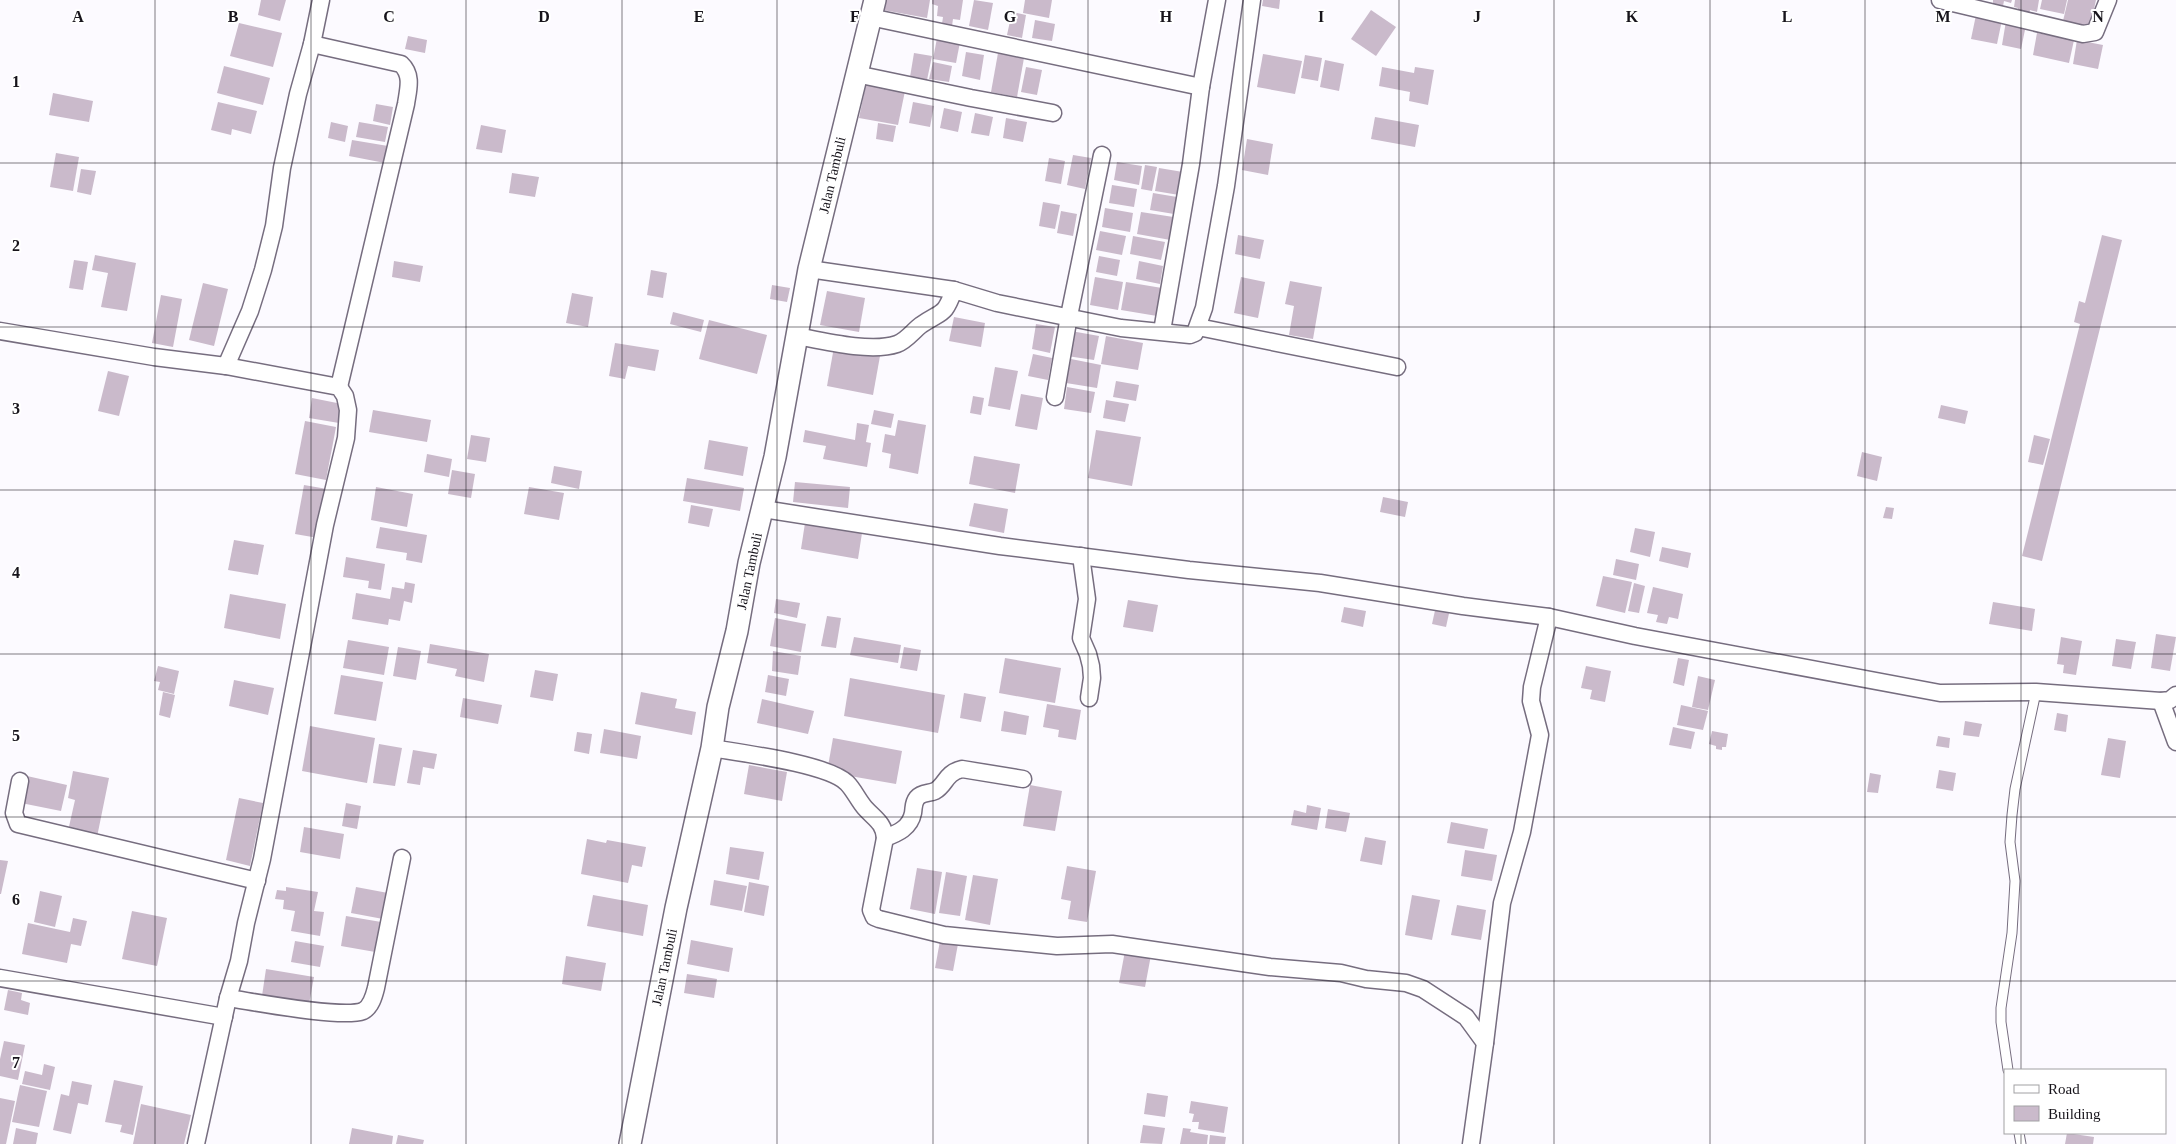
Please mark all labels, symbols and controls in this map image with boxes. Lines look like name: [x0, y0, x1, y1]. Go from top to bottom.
text: A: [72, 8, 84, 25]
text: B: [228, 8, 239, 25]
text: C: [383, 8, 395, 25]
text: D: [538, 8, 550, 25]
text: E: [694, 8, 704, 25]
text: F: [850, 8, 860, 25]
text: G: [1004, 8, 1017, 25]
text: H: [1160, 8, 1173, 25]
text: I: [1318, 8, 1324, 25]
text: J: [1473, 8, 1481, 25]
text: K: [1626, 8, 1639, 25]
text: L: [1782, 8, 1792, 25]
text: M: [1935, 8, 1951, 25]
text: N: [2092, 8, 2104, 25]
text: 1: [12, 73, 20, 90]
street label: Jalan Tambuli: [816, 135, 849, 215]
text: 2: [12, 237, 20, 254]
text: 3: [12, 400, 20, 417]
street label: Jalan Tambuli: [734, 531, 765, 611]
text: 4: [12, 564, 20, 581]
text: 5: [12, 727, 20, 744]
text: 6: [12, 891, 20, 908]
street label: Jalan Tambuli: [649, 927, 680, 1007]
text: 7: [12, 1054, 20, 1071]
legend: [2004, 1069, 2166, 1134]
text: Road: [2048, 1081, 2080, 1097]
text: Building: [2048, 1106, 2101, 1122]

